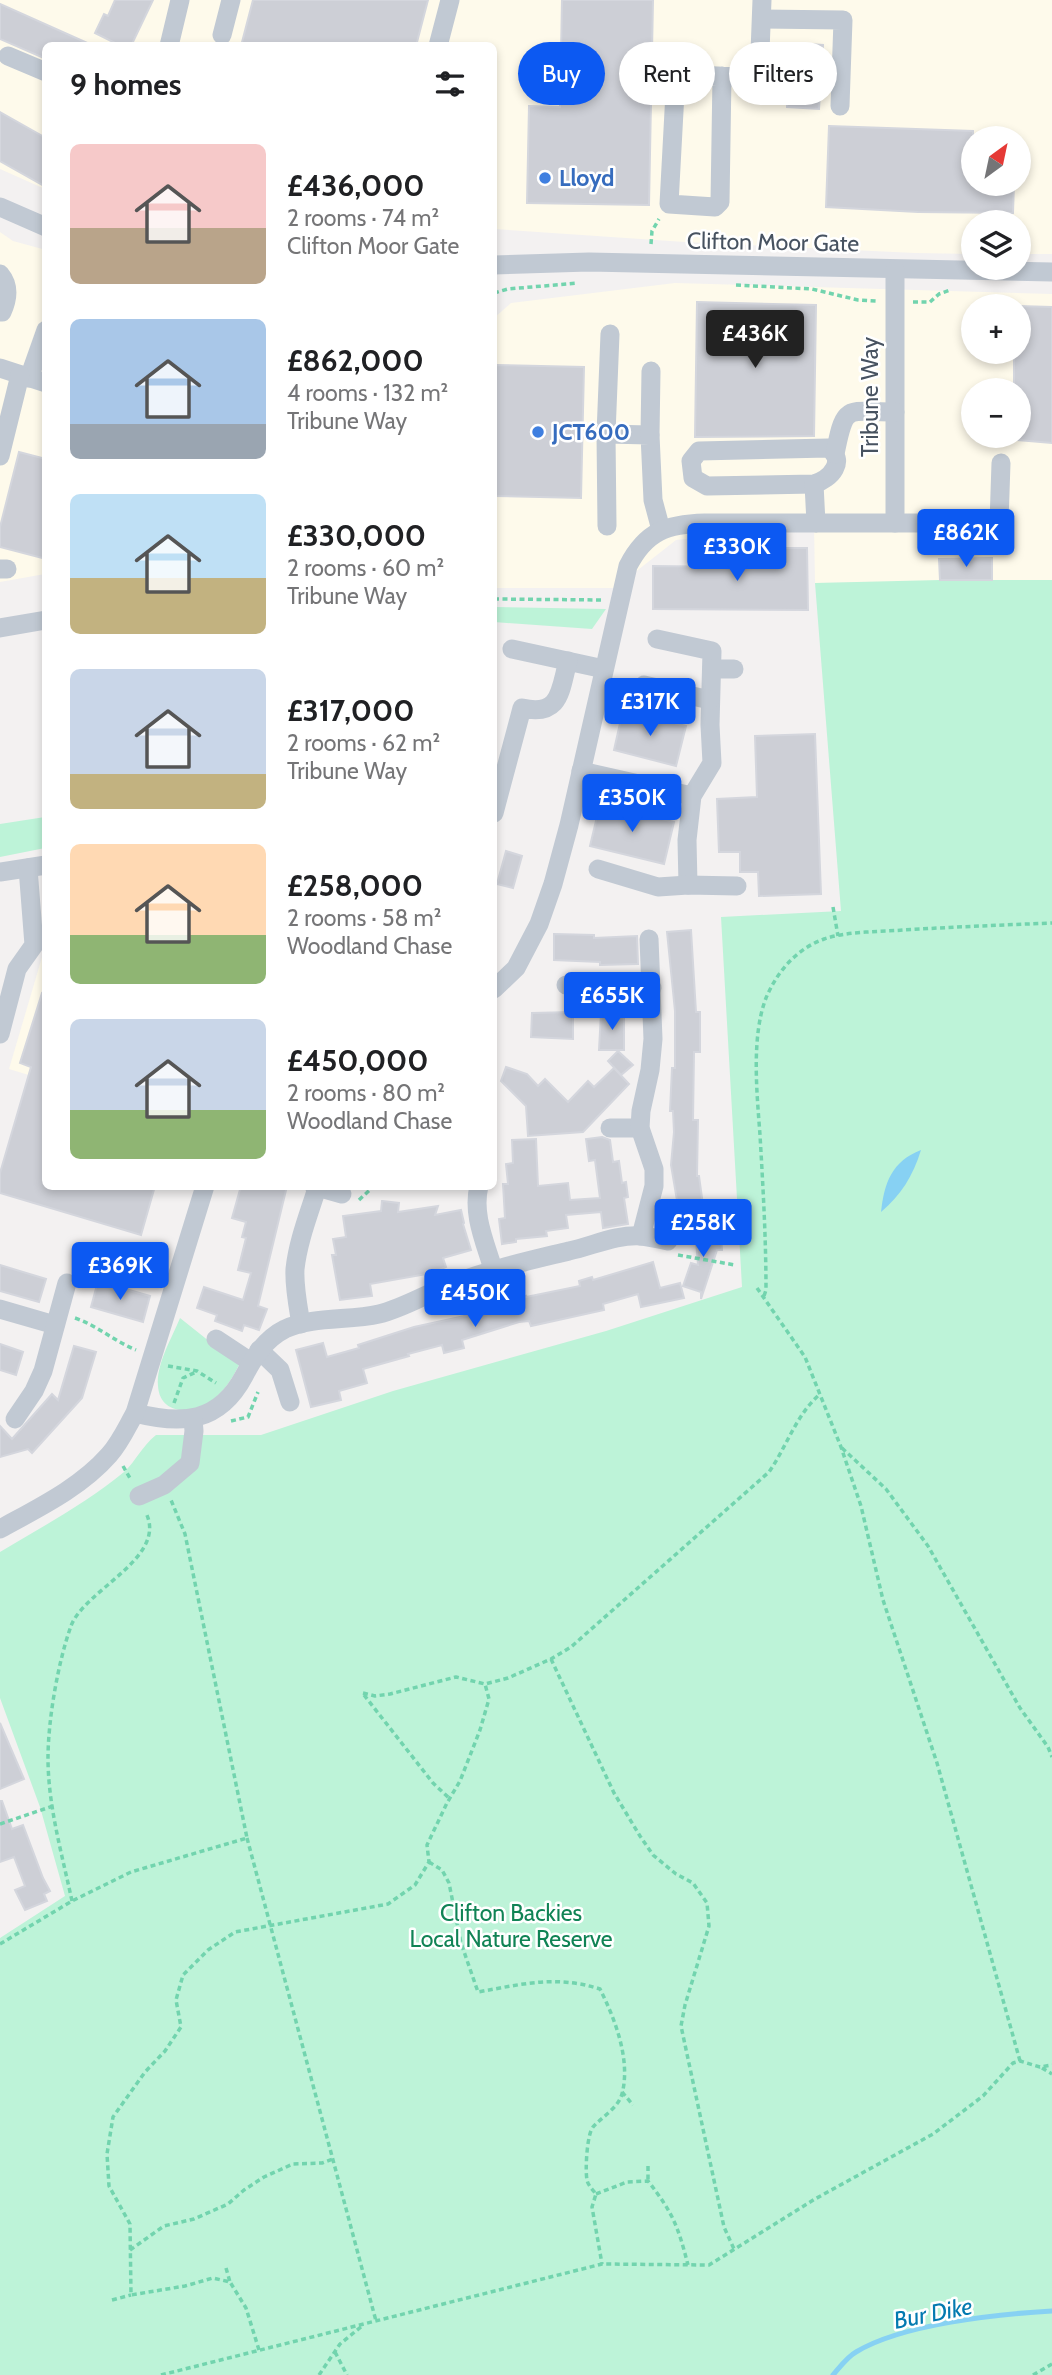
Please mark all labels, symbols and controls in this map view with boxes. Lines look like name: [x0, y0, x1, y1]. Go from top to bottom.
chip: Buy: [518, 42, 605, 105]
chip: Rent: [619, 42, 715, 105]
chip: Filters: [729, 42, 837, 105]
icon: filters: [431, 65, 469, 103]
text: 9 homes: [70, 66, 181, 103]
north arrow: [961, 126, 1031, 196]
map controls: [961, 126, 1031, 448]
place label: Lloyd: [559, 164, 614, 192]
text: £436,000: [287, 167, 425, 204]
marker: Lloyd: [537, 170, 553, 186]
icon: home: [126, 172, 210, 256]
text: 2 rooms · 74 m²: [287, 204, 439, 232]
button: layers: [961, 210, 1031, 280]
street label: Clifton Moor Gate: [687, 226, 860, 258]
text: Clifton Moor Gate: [287, 232, 459, 260]
button: +: [961, 294, 1031, 364]
pin: £436K: [706, 310, 804, 370]
text: £436K: [722, 319, 788, 347]
street label: Tribune Way: [856, 337, 884, 457]
text: £862,000: [287, 342, 424, 379]
icon: home: [126, 347, 210, 431]
button: −: [961, 378, 1031, 448]
text: 4 rooms · 132 m²: [287, 379, 448, 407]
text: Tribune Way: [287, 407, 407, 435]
place label: JCT600: [551, 418, 630, 446]
marker: JCT600: [530, 424, 546, 440]
pin: £862K: [917, 510, 1015, 569]
text: £330,000: [287, 517, 426, 554]
text: £862K: [933, 518, 999, 546]
icon: home: [126, 522, 210, 606]
pin: £330K: [688, 524, 786, 583]
text: £330K: [703, 532, 771, 560]
text: 2 rooms · 60 m²: [287, 554, 444, 582]
text: Tribune Way: [287, 582, 407, 610]
pin: £317K: [601, 678, 699, 738]
text: £317K: [621, 687, 680, 715]
text: £317,000: [287, 692, 414, 729]
icon: home: [126, 697, 210, 781]
text: 2 rooms · 62 m²: [287, 729, 440, 757]
text: Tribune Way: [287, 757, 407, 785]
pin: £350K: [583, 774, 681, 834]
text: £350K: [598, 783, 666, 811]
text: £258,000: [287, 867, 423, 904]
icon: home: [126, 872, 210, 956]
text: 2 rooms · 58 m²: [287, 904, 441, 932]
text: Woodland Chase: [287, 932, 452, 960]
pin: £655K: [563, 972, 661, 1032]
text: £655K: [580, 981, 644, 1009]
text: £450,000: [287, 1042, 428, 1079]
icon: home: [126, 1047, 210, 1131]
text: 2 rooms · 80 m²: [287, 1079, 445, 1107]
text: Woodland Chase: [287, 1107, 452, 1135]
pin: £258K: [654, 1200, 752, 1259]
text: £258K: [671, 1208, 735, 1236]
pin: £369K: [71, 1242, 169, 1302]
text: £369K: [88, 1251, 152, 1279]
pin: £450K: [426, 1270, 524, 1329]
text: £450K: [440, 1278, 510, 1306]
park label: Clifton Backies Local Nature Reserve: [409, 1899, 613, 1953]
water label: Bur Dike: [891, 2291, 975, 2335]

